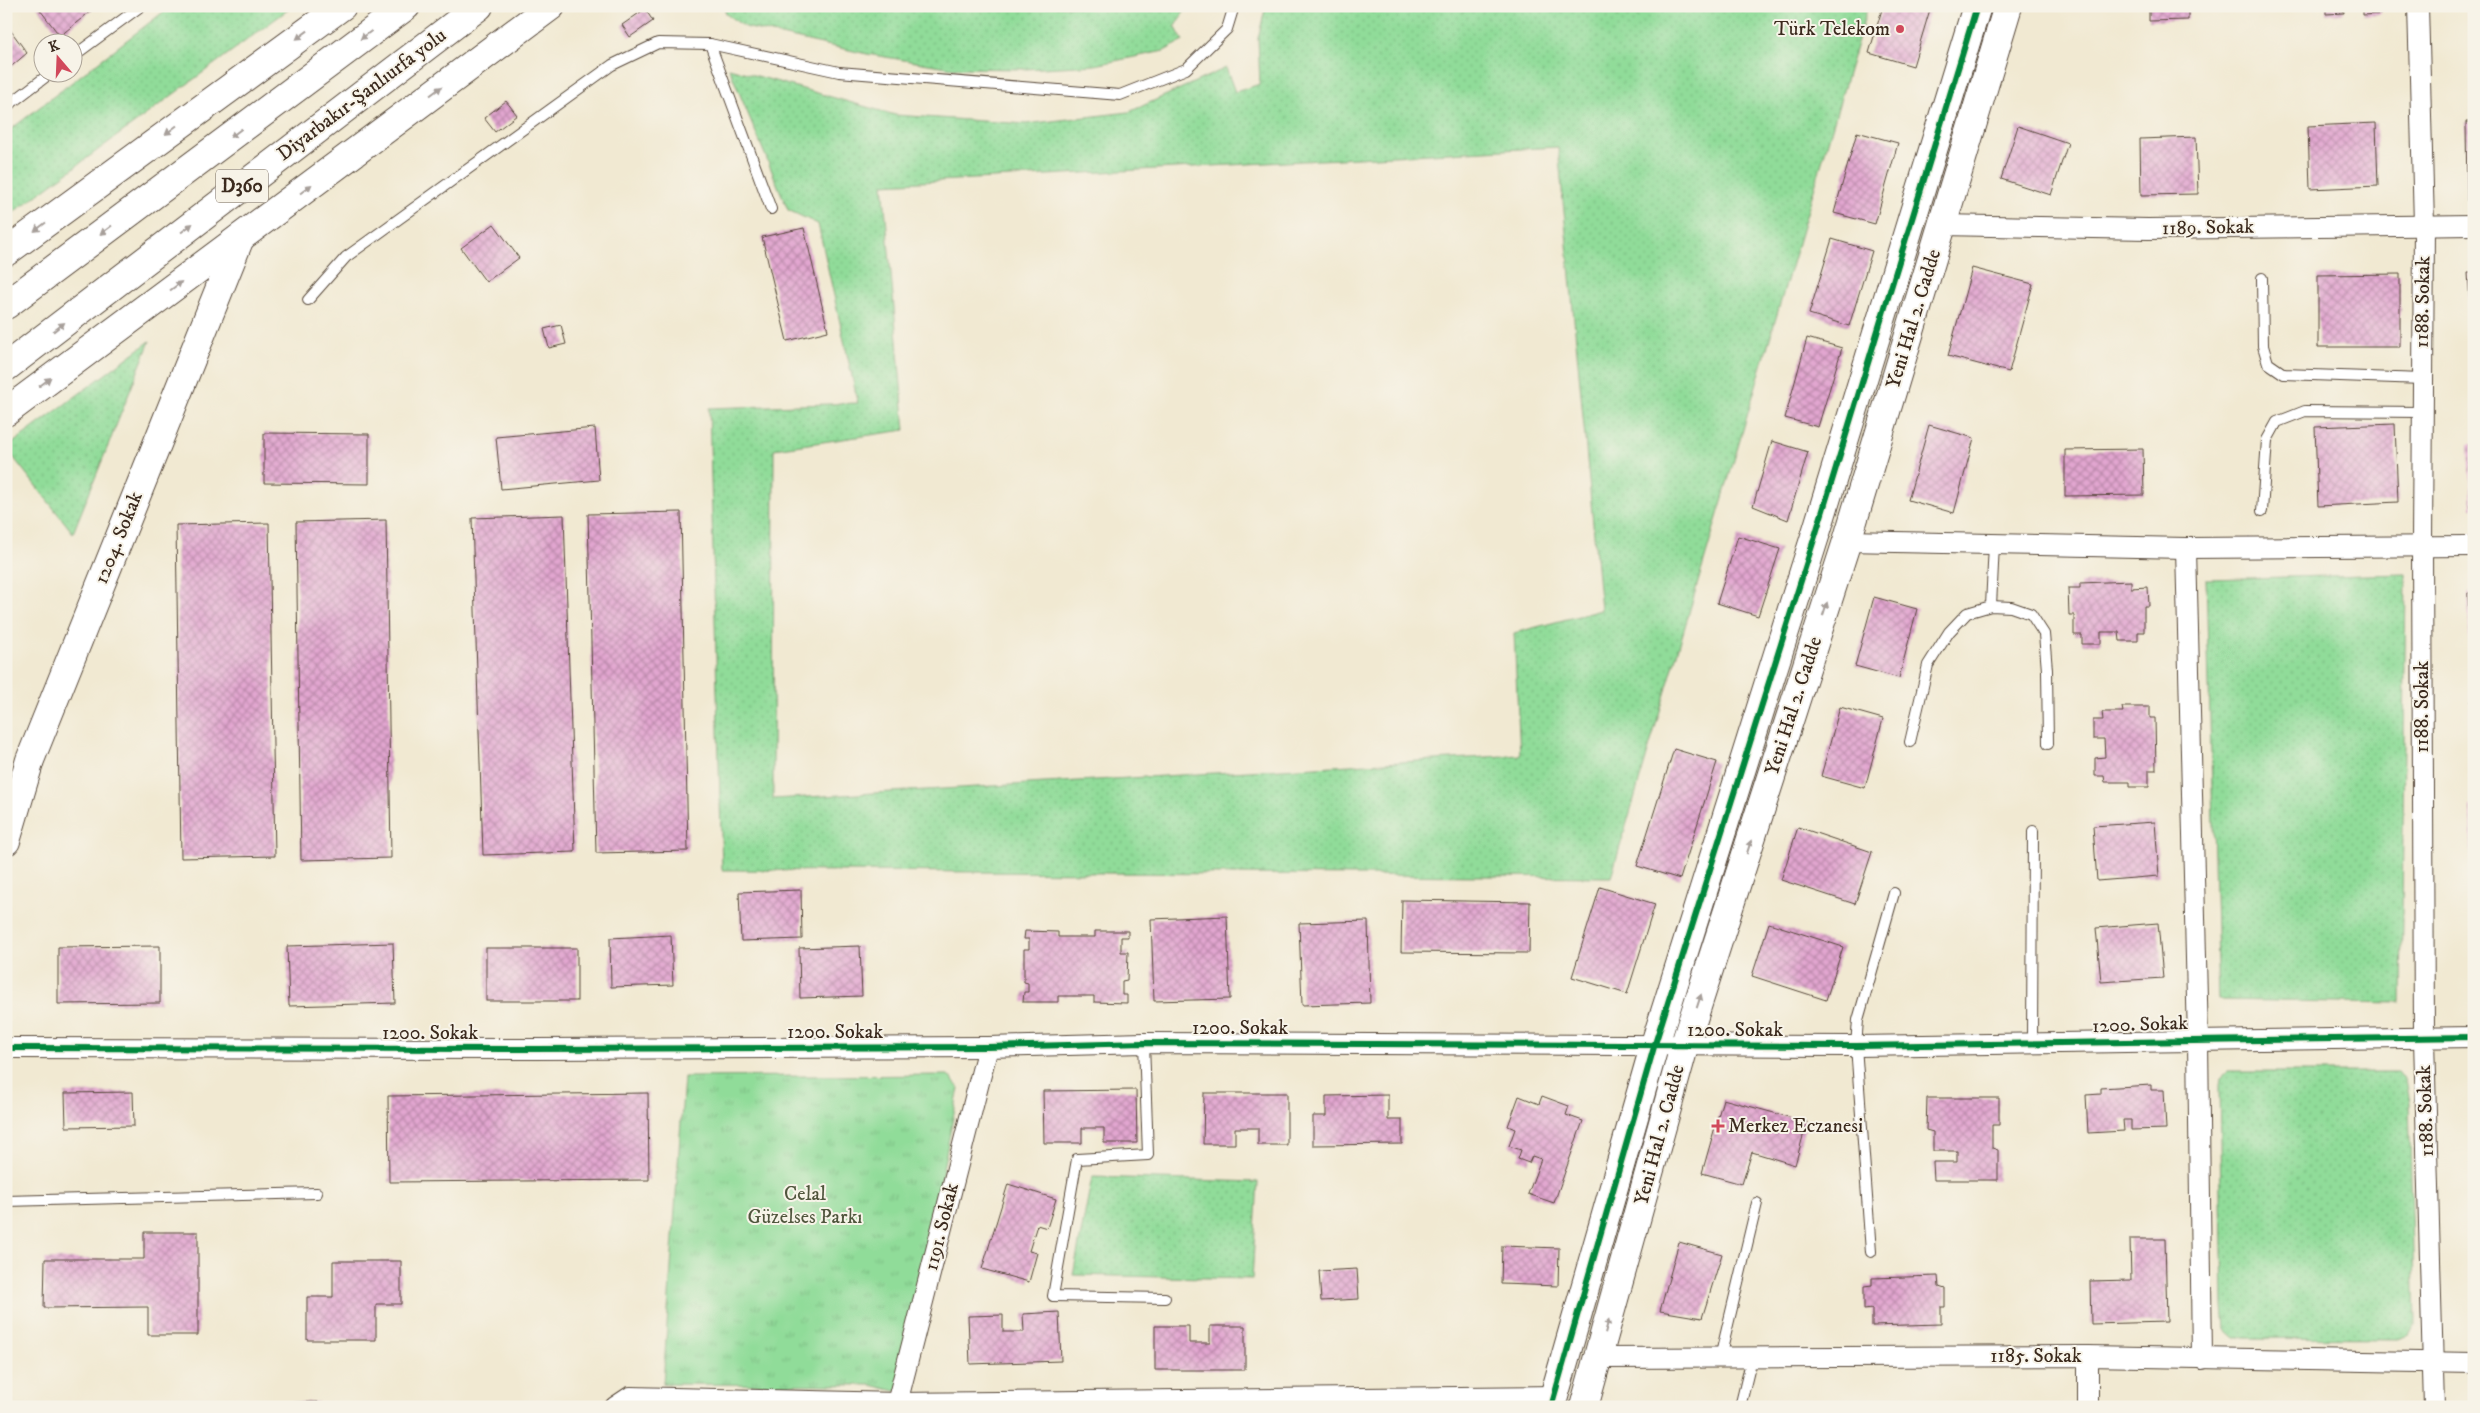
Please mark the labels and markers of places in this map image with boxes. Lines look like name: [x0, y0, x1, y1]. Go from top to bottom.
place label: Türk Telekom: [1774, 17, 1890, 42]
marker: Türk Telekom: [1894, 23, 1906, 35]
place label: Merkez Eczanesi: [1728, 1114, 1863, 1139]
marker: Merkez Eczanesi: [1712, 1120, 1724, 1132]

